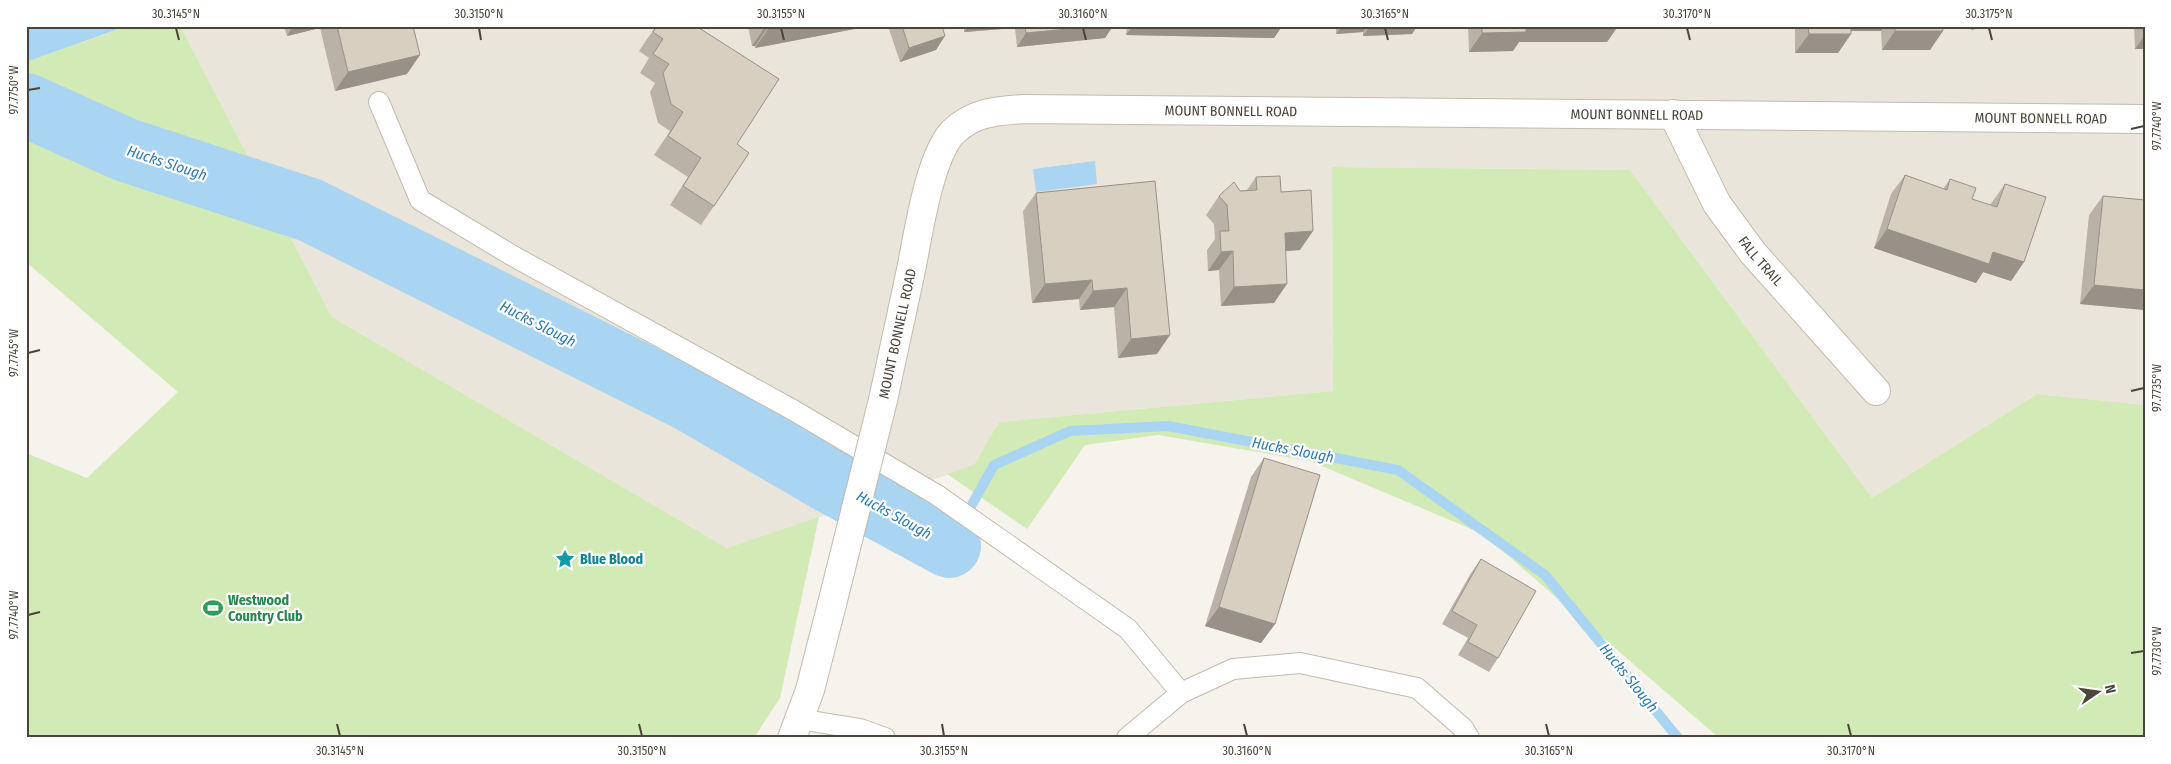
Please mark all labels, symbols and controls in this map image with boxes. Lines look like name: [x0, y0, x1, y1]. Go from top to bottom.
text: 30.3145°N: [152, 7, 200, 21]
text: 30.3150°N: [455, 7, 503, 21]
text: 30.3155°N: [757, 7, 805, 21]
text: 30.3160°N: [1058, 7, 1108, 21]
text: 30.3165°N: [1361, 7, 1409, 21]
text: 30.3170°N: [1663, 7, 1711, 21]
text: 30.3175°N: [1965, 7, 2013, 21]
text: 97.7750°W: [7, 65, 21, 115]
text: 97.7740°W: [2150, 101, 2164, 151]
street label: MOUNT BONNELL ROAD: [1165, 102, 1297, 120]
street label: MOUNT BONNELL ROAD: [1571, 106, 1703, 124]
street label: MOUNT BONNELL ROAD: [1975, 109, 2107, 128]
water label: Hucks Slough: [125, 142, 209, 184]
street label: FALL TRAIL: [1735, 233, 1786, 290]
street label: MOUNT BONNELL ROAD: [876, 267, 920, 400]
water label: Hucks Slough: [497, 297, 579, 351]
text: 97.7745°W: [7, 329, 21, 377]
text: 97.7735°W: [2150, 364, 2164, 412]
water label: Hucks Slough: [1251, 433, 1335, 467]
water label: Hucks Slough: [853, 487, 935, 543]
place icon: Blue Blood: [554, 548, 576, 570]
place label: Blue Blood: [580, 551, 643, 568]
text: 97.7740°W: [7, 590, 21, 640]
place label: Westwood Country Club: [228, 592, 303, 625]
sports icon: Westwood Country Club: [202, 597, 224, 619]
text: 97.7730°W: [2150, 626, 2164, 676]
water label: Hucks Slough: [1596, 640, 1662, 716]
north arrow: [2074, 666, 2124, 716]
text: N: [2101, 683, 2119, 695]
text: 30.3145°N: [316, 744, 364, 758]
text: 30.3150°N: [618, 744, 666, 758]
text: 30.3155°N: [920, 744, 968, 758]
text: 30.3160°N: [1222, 744, 1272, 758]
text: 30.3165°N: [1525, 744, 1573, 758]
text: 30.3170°N: [1827, 744, 1875, 758]

